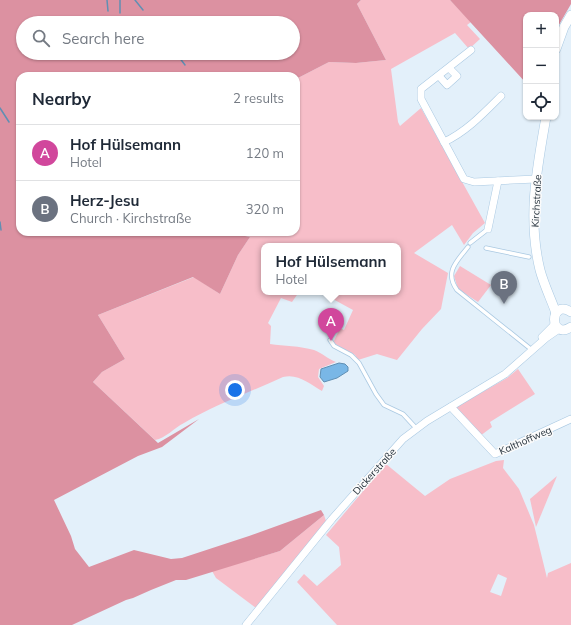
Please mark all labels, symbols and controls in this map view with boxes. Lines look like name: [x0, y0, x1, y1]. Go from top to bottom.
map controls: [523, 12, 559, 120]
button: +: [523, 12, 559, 48]
search box: [16, 16, 300, 60]
icon: search: [30, 27, 52, 49]
text: Search here: [62, 29, 144, 48]
button: −: [523, 48, 559, 84]
button: locate: [523, 84, 559, 120]
text: Nearby: [32, 88, 91, 109]
text: 2 results: [233, 90, 284, 106]
text: Hof Hülsemann: [70, 135, 181, 154]
text: A: [40, 145, 50, 161]
text: 120 m: [246, 145, 284, 161]
text: Hotel: [70, 154, 102, 170]
street label: Kirchstraße: [529, 174, 544, 228]
text: Herz-Jesu: [70, 191, 139, 210]
text: B: [41, 201, 49, 217]
text: 320 m: [246, 201, 284, 217]
text: Church · Kirchstraße: [70, 210, 191, 226]
popup: [261, 243, 401, 295]
text: Hof Hülsemann: [275, 252, 387, 271]
text: Hotel: [275, 271, 307, 287]
pin: B: [491, 271, 517, 304]
pin: A: [318, 308, 344, 341]
your location: [225, 380, 245, 400]
street label: Kalthoffweg: [497, 423, 554, 458]
street label: Dickerstraße: [350, 445, 399, 497]

